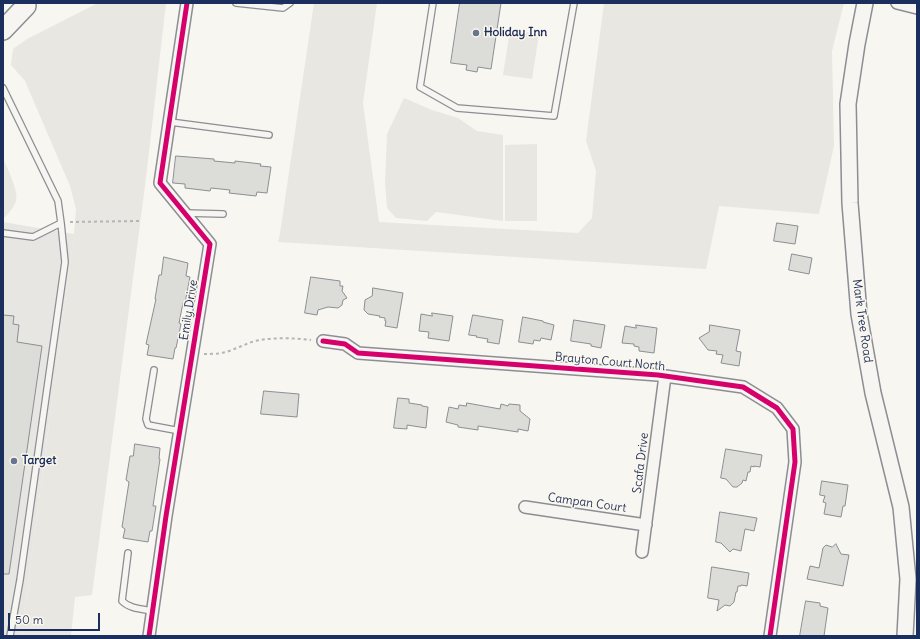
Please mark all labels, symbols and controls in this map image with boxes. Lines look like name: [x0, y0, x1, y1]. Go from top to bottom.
place label: Holiday Inn: [484, 26, 547, 40]
marker: Holiday Inn: [471, 28, 481, 38]
street label: Mark Tree Road: [849, 278, 875, 364]
street label: Emily Drive: [177, 279, 201, 341]
street label: Brayton Court North: [554, 350, 666, 374]
street label: Scafa Drive: [630, 432, 652, 494]
place label: Target: [22, 454, 56, 468]
marker: Target: [9, 456, 19, 466]
street label: Campan Court: [547, 490, 627, 516]
scale bar: [10, 605, 102, 631]
text: 50 m: [15, 612, 43, 627]

